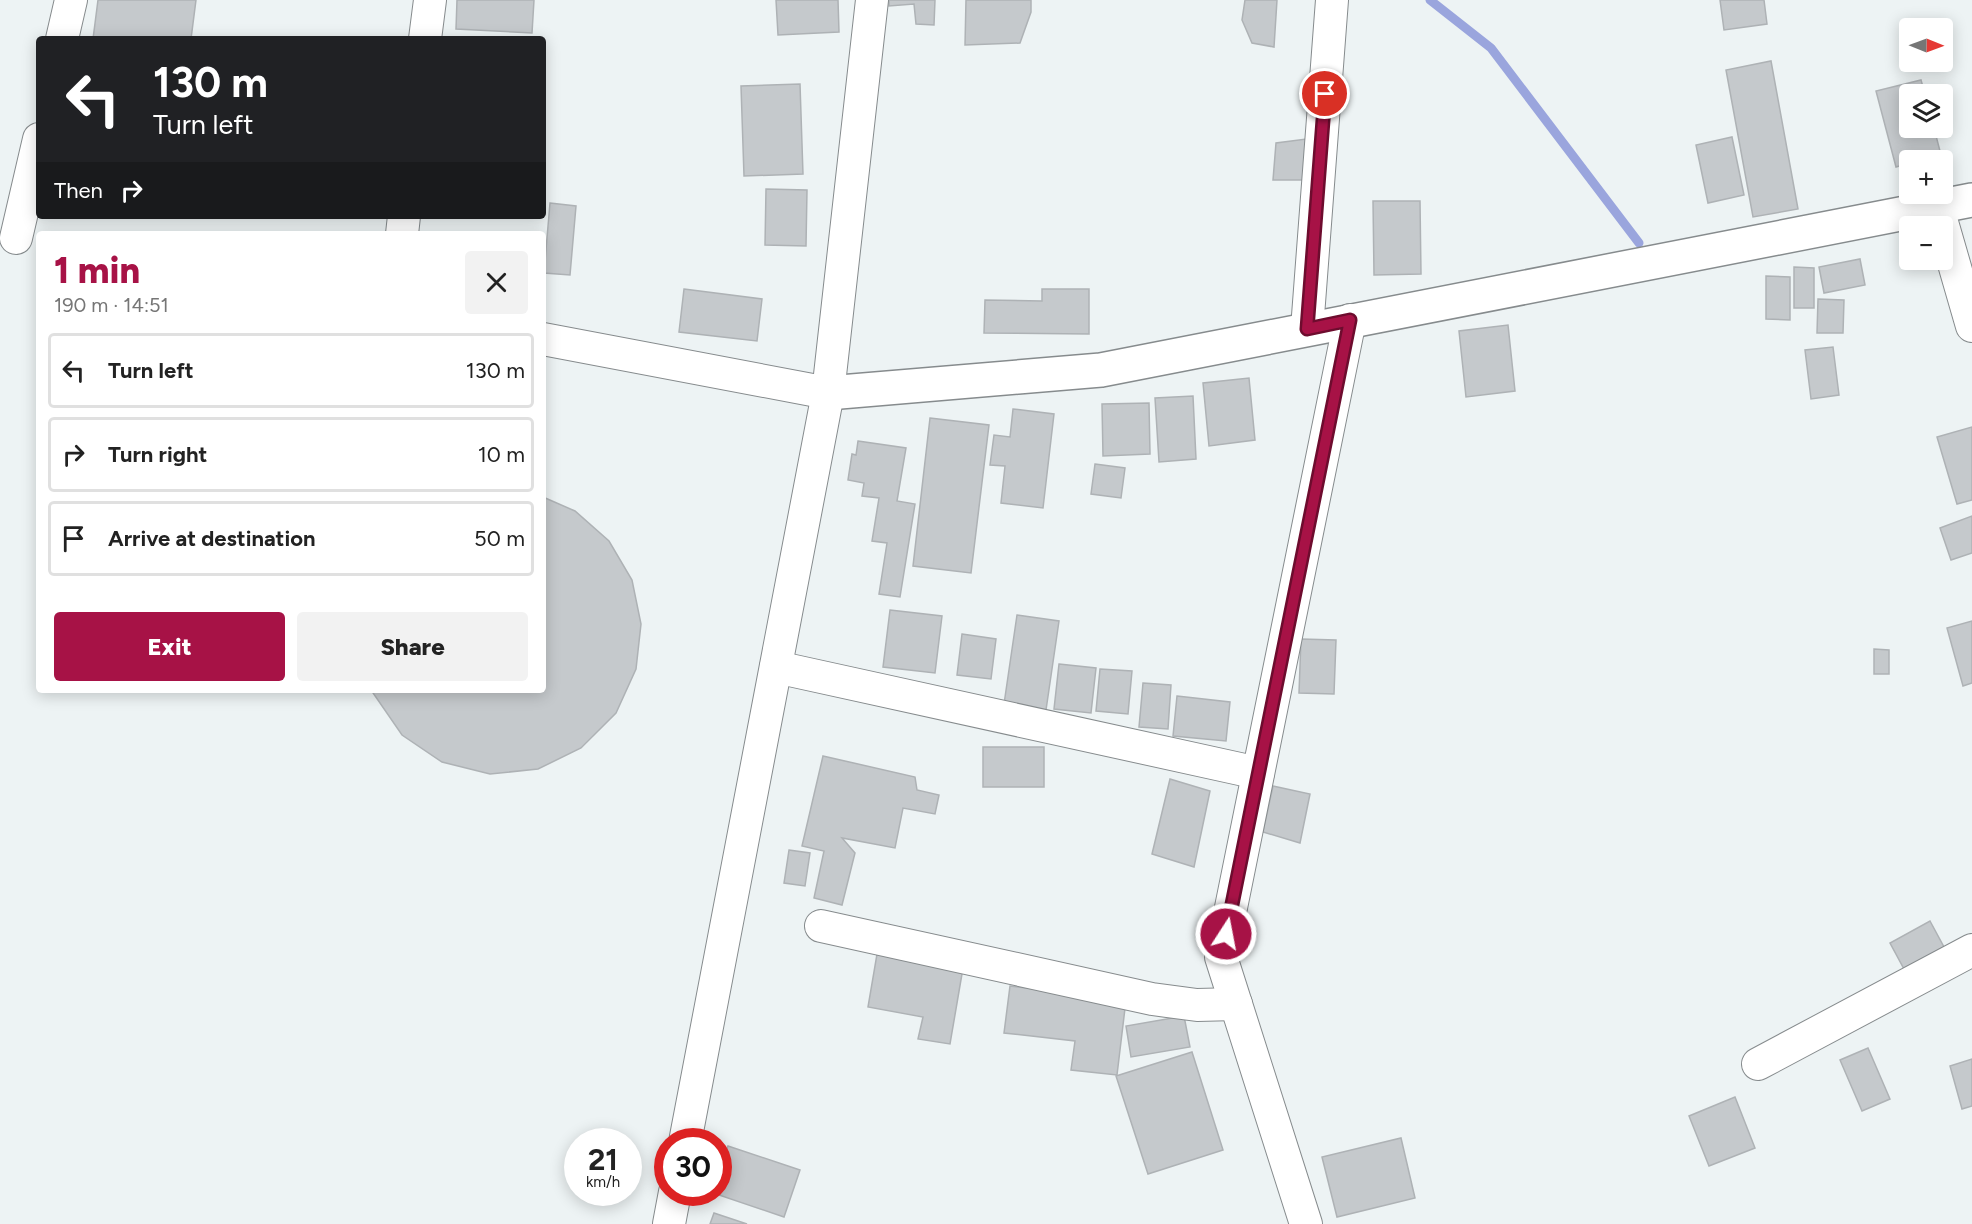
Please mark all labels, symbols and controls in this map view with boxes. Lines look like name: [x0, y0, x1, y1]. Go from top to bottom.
north arrow: [1899, 18, 1953, 72]
map controls: [1899, 18, 1953, 270]
text: 130 m: [153, 57, 268, 108]
icon: left: [54, 60, 132, 138]
pin: [1299, 68, 1350, 119]
icon: arrive: [1308, 77, 1341, 110]
button: layers: [1899, 84, 1953, 138]
text: Turn left: [153, 108, 253, 141]
button: +: [1899, 150, 1953, 204]
icon: right: [115, 174, 148, 207]
text: Then: [54, 177, 103, 204]
button: −: [1899, 216, 1953, 270]
text: 1 min: [54, 249, 140, 292]
button: close: [465, 251, 528, 314]
text: 190 m · 14:51: [54, 293, 169, 317]
icon: left: [57, 354, 90, 387]
text: Turn left: [108, 357, 194, 384]
text: 130 m: [466, 357, 525, 384]
icon: right: [57, 438, 90, 471]
text: Turn right: [108, 441, 207, 468]
text: 10 m: [478, 441, 525, 468]
icon: arrive: [57, 522, 90, 555]
text: Arrive at destination: [108, 525, 316, 552]
text: 50 m: [474, 525, 525, 552]
button: Exit: [54, 612, 285, 681]
button: Share: [297, 612, 528, 681]
position arrow: [1194, 902, 1258, 966]
speed limit sign: 30: [654, 1128, 732, 1206]
text: 21: [588, 1141, 618, 1178]
text: km/h: [586, 1173, 620, 1191]

